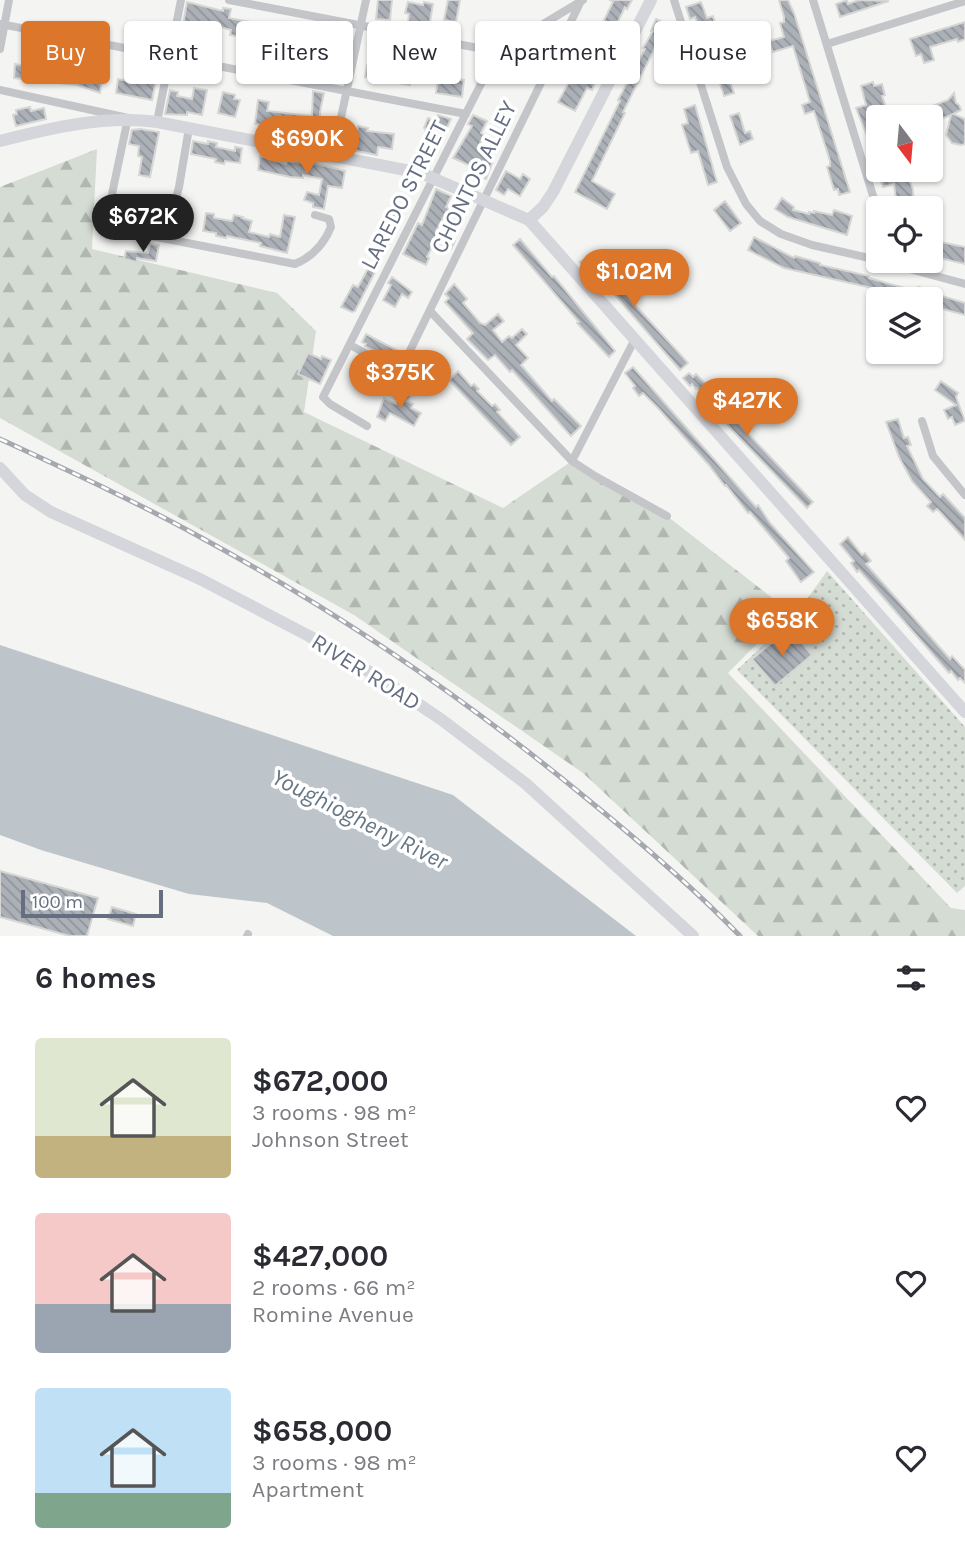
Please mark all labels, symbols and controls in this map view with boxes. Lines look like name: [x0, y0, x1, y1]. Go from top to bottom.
chip: Buy: [21, 21, 110, 84]
chip: Rent: [124, 21, 222, 84]
chip: Filters: [236, 21, 353, 84]
chip: New: [367, 21, 461, 84]
chip: Apartment: [475, 21, 640, 84]
chip: House: [654, 21, 771, 84]
street label: CHONTOS ALLEY: [425, 96, 523, 258]
north arrow: [866, 105, 943, 182]
map controls: [866, 105, 943, 364]
pin: $690K: [258, 116, 356, 176]
street label: LAREDO STREET: [355, 116, 453, 274]
text: $690K: [270, 125, 344, 152]
pin: $672K: [94, 194, 192, 254]
button: locate: [866, 196, 943, 273]
text: $672K: [108, 203, 178, 230]
pin: $1.02M: [577, 250, 691, 309]
text: $1.02M: [595, 258, 673, 285]
button: layers: [866, 287, 943, 364]
pin: $375K: [351, 350, 449, 410]
text: $375K: [365, 359, 435, 386]
pin: $427K: [698, 378, 796, 438]
text: $427K: [712, 387, 782, 414]
pin: $658K: [733, 598, 831, 658]
text: $658K: [745, 607, 819, 634]
street label: RIVER ROAD: [307, 628, 425, 716]
water label: Youghiogheny River: [267, 763, 453, 876]
scale bar: [21, 887, 163, 919]
text: 100 m: [32, 891, 83, 913]
icon: filters: [892, 959, 930, 997]
text: 6 homes: [35, 960, 157, 996]
text: $672,000: [252, 1063, 388, 1099]
icon: home: [91, 1066, 175, 1150]
icon: heart: [892, 1089, 930, 1127]
text: 3 rooms · 98 m²: [252, 1099, 417, 1126]
text: Johnson Street: [252, 1126, 409, 1153]
text: $427,000: [252, 1238, 388, 1274]
icon: home: [91, 1241, 175, 1325]
icon: heart: [892, 1264, 930, 1302]
text: 2 rooms · 66 m²: [252, 1274, 415, 1301]
text: Romine Avenue: [252, 1301, 414, 1328]
text: $658,000: [252, 1413, 392, 1449]
icon: home: [91, 1416, 175, 1500]
icon: heart: [892, 1439, 930, 1477]
text: 3 rooms · 98 m²: [252, 1449, 417, 1476]
text: Apartment: [252, 1476, 364, 1503]

